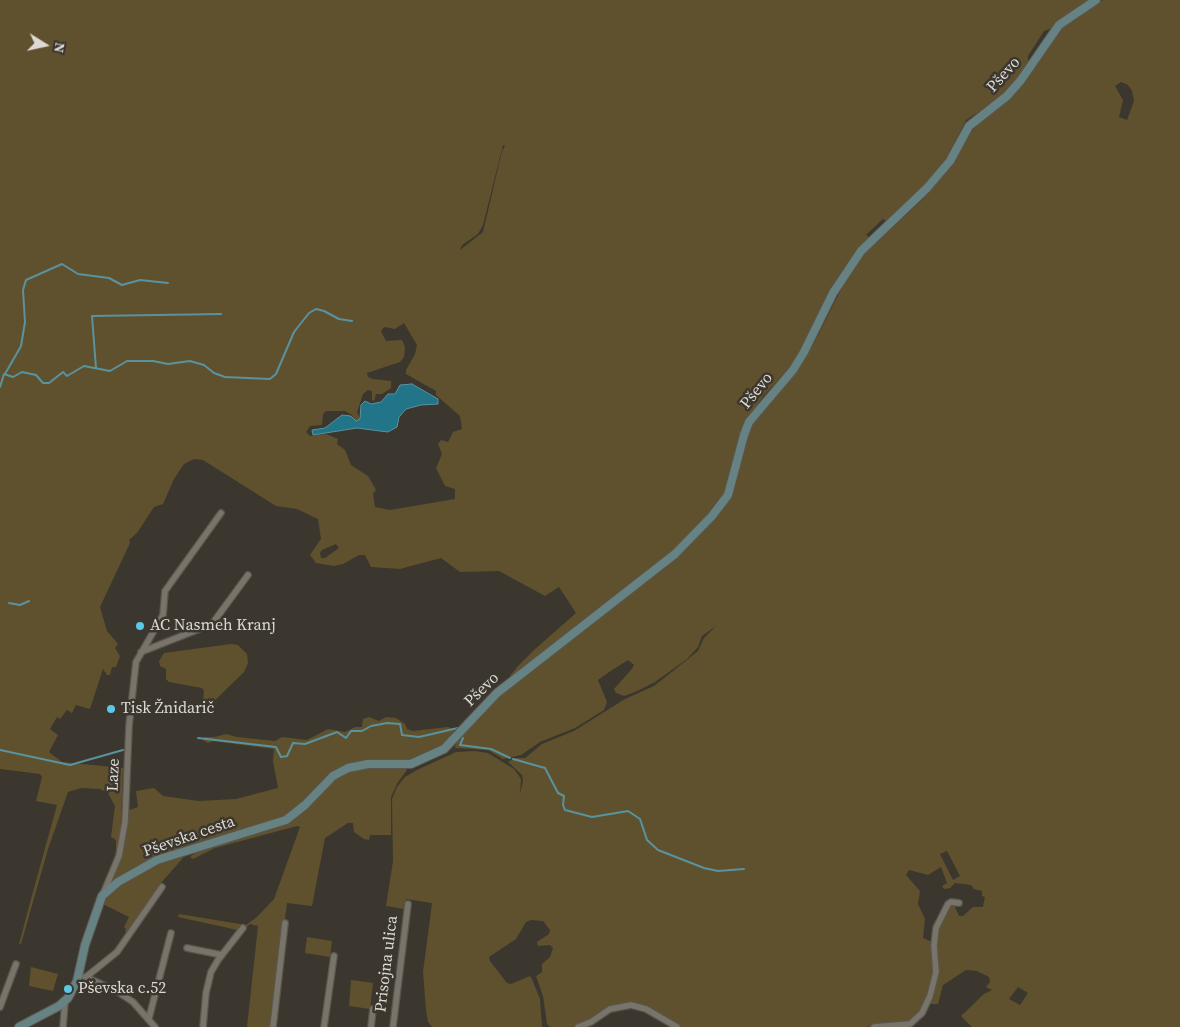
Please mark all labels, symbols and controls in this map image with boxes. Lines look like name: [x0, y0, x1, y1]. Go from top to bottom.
north arrow: [20, 20, 70, 70]
text: N: [49, 41, 71, 54]
street label: Pševo: [983, 53, 1025, 97]
street label: Pševo: [737, 369, 777, 413]
place label: AC Nasmeh Kranj: [150, 616, 276, 636]
marker: AC Nasmeh Kranj: [134, 620, 146, 632]
street label: Pševo: [461, 669, 503, 711]
place label: Tisk Žnidarič: [121, 699, 214, 719]
marker: Tisk Žnidarič: [105, 703, 117, 715]
street label: Laze: [104, 758, 124, 792]
street label: Pševska cesta: [141, 812, 237, 862]
street label: Prisojna ulica: [372, 915, 402, 1013]
place label: Pševska c.52: [78, 979, 166, 999]
marker: Pševska c.52: [62, 983, 74, 995]

